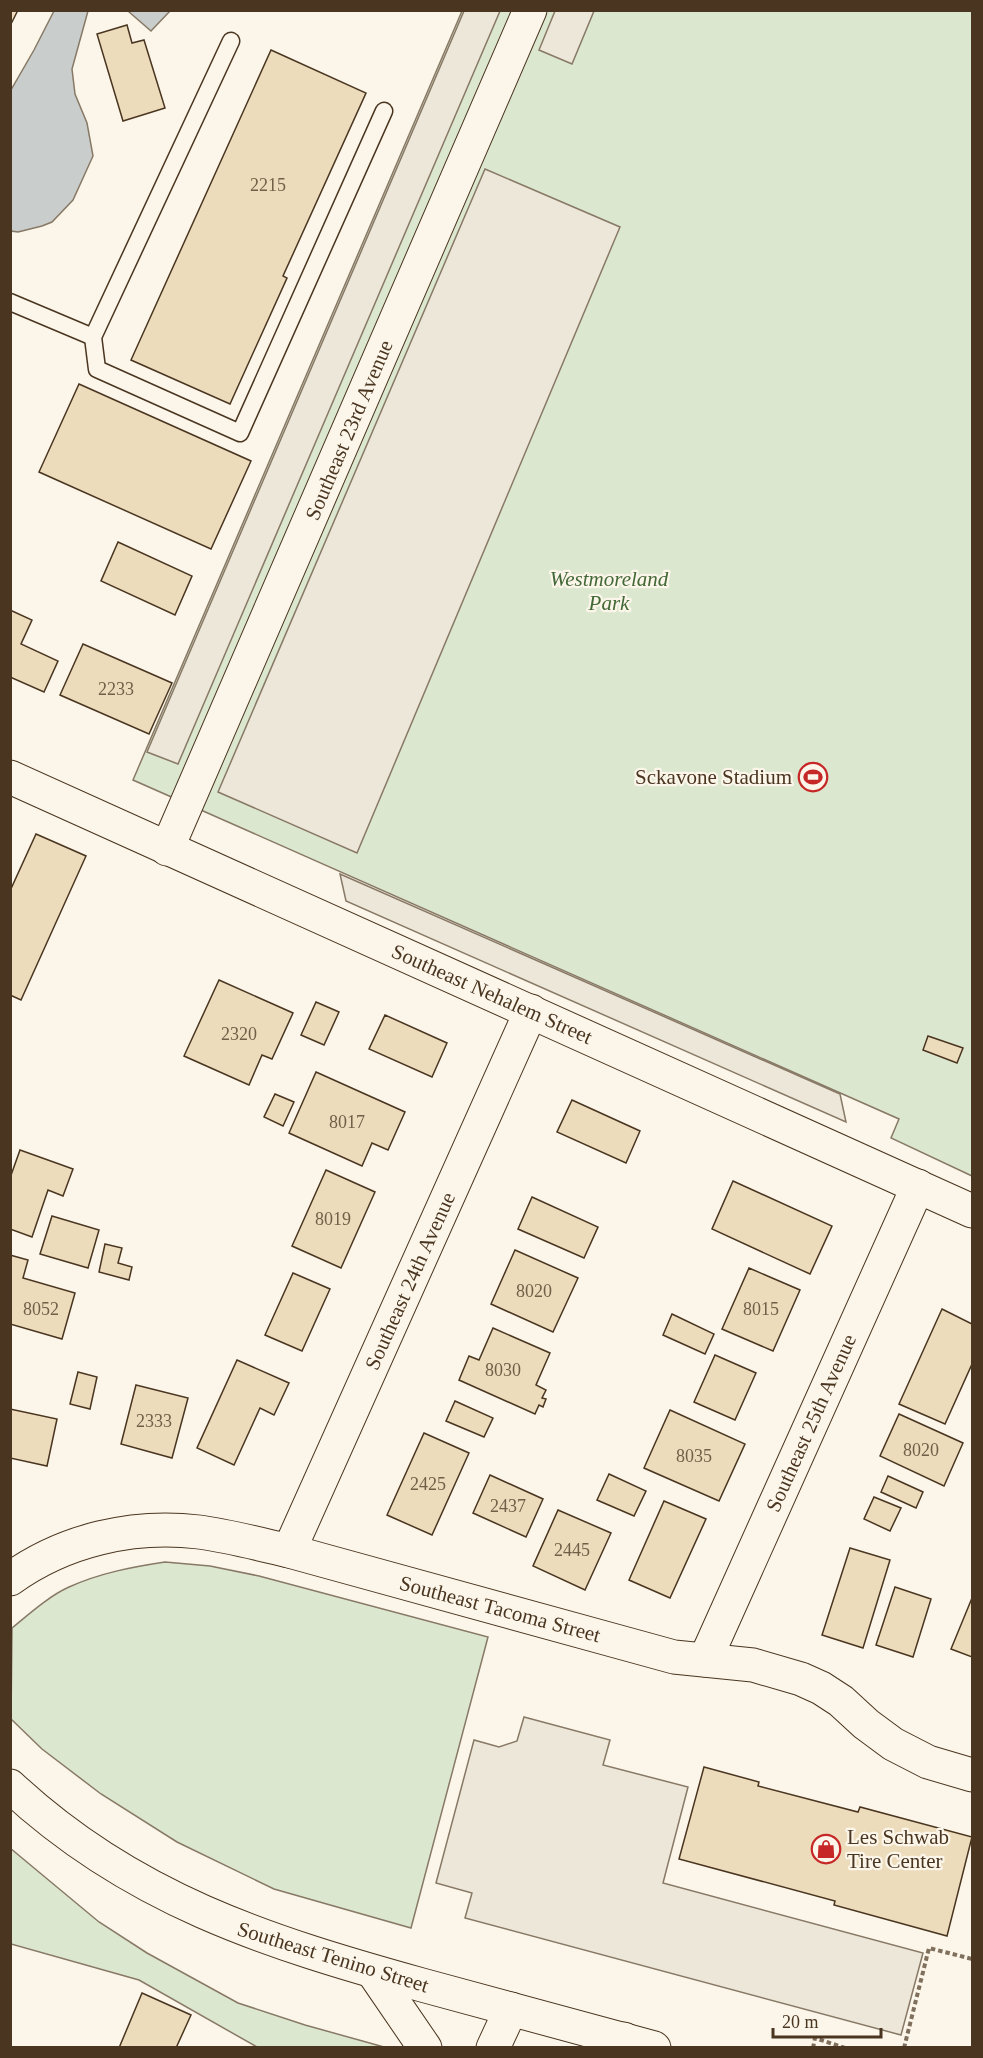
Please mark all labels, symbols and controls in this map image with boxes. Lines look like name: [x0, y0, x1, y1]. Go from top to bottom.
house number: 2215: [250, 175, 286, 195]
street label: Southeast 23rd Avenue: [300, 336, 398, 524]
park label: Westmoreland Park: [550, 567, 669, 615]
house number: 2233: [98, 679, 134, 699]
sports icon: Sckavone Stadium: [797, 761, 829, 793]
place label: Sckavone Stadium: [635, 765, 792, 789]
street label: Southeast Nehalem Street: [388, 939, 596, 1049]
house number: 2320: [221, 1024, 257, 1044]
house number: 8017: [329, 1112, 365, 1132]
street label: Southeast 24th Avenue: [360, 1188, 460, 1374]
house number: 8019: [315, 1209, 351, 1229]
house number: 8020: [516, 1281, 552, 1301]
house number: 8052: [23, 1299, 59, 1319]
house number: 8015: [743, 1299, 779, 1319]
street label: Southeast 25th Avenue: [761, 1330, 861, 1516]
house number: 8030: [485, 1360, 521, 1380]
house number: 2333: [136, 1411, 172, 1431]
house number: 8020: [903, 1440, 939, 1460]
house number: 8035: [676, 1446, 712, 1466]
house number: 2425: [410, 1474, 446, 1494]
house number: 2437: [490, 1496, 526, 1516]
house number: 2445: [554, 1540, 590, 1560]
street label: Southeast Tacoma Street: [397, 1571, 603, 1647]
place label: Les Schwab Tire Center: [847, 1825, 949, 1873]
shop icon: Les Schwab Tire Center: [810, 1833, 842, 1865]
street label: Southeast Tenino Street: [234, 1916, 432, 1998]
scale bar: [773, 2001, 881, 2039]
text: 20 m: [782, 2012, 819, 2032]

